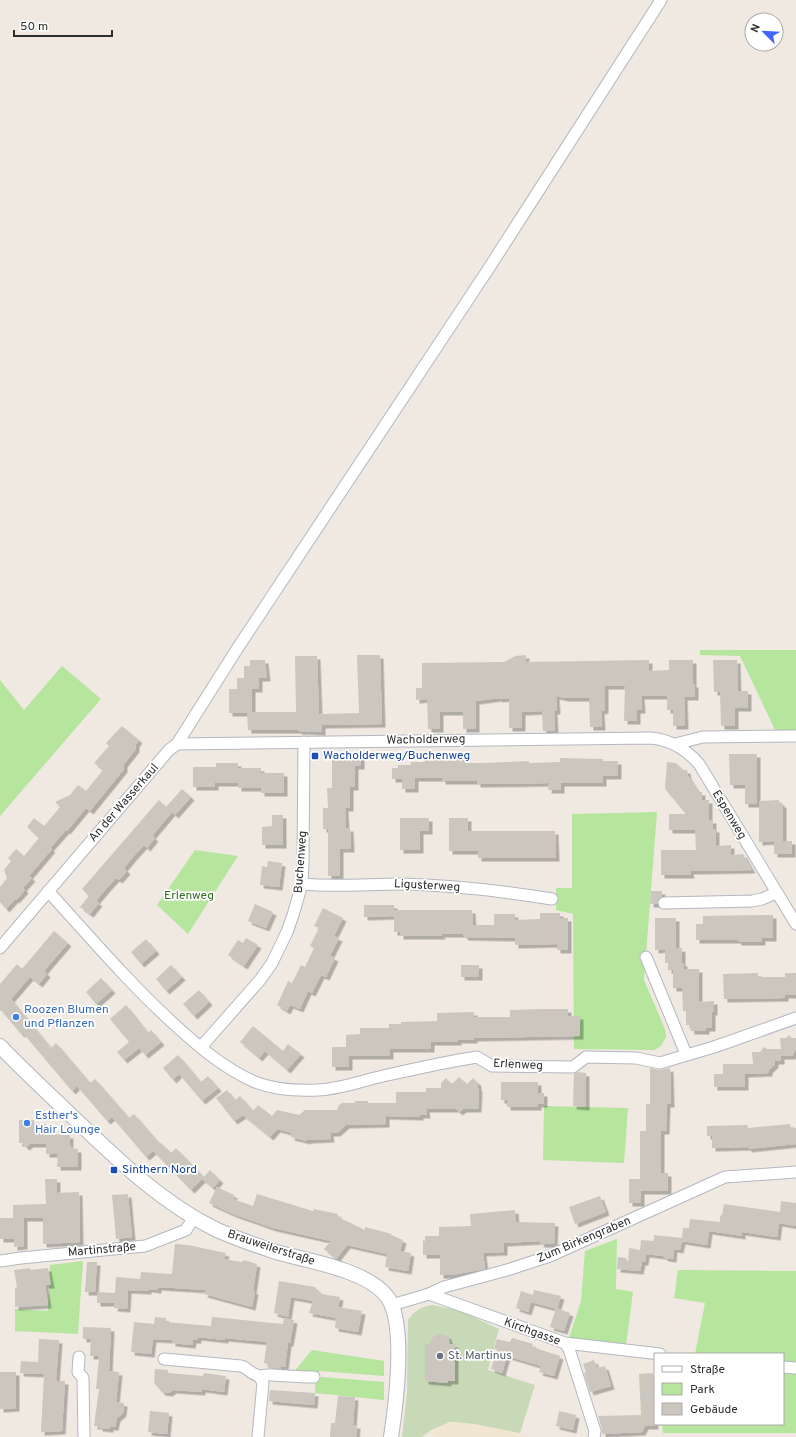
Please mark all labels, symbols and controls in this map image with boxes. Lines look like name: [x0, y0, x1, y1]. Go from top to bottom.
scale bar: [14, 12, 112, 38]
north arrow: [744, 12, 784, 52]
text: 50 m: [20, 19, 48, 35]
text: N: [748, 22, 764, 35]
street label: Wacholderweg: [386, 731, 466, 749]
place label: Wacholderweg/Buchenweg: [323, 748, 470, 764]
marker: Wacholderweg/Buchenweg: [310, 751, 320, 761]
street label: An der Wasserkaul: [85, 760, 163, 846]
street label: Espenweg: [708, 787, 750, 843]
street label: Buchenweg: [291, 830, 311, 894]
street label: Ligusterweg: [393, 876, 461, 896]
park label: Erlenweg: [164, 888, 214, 904]
place label: Roozen Blumen und Pflanzen: [24, 1002, 109, 1032]
marker: Roozen Blumen und Pflanzen: [11, 1012, 21, 1022]
street label: Erlenweg: [493, 1056, 543, 1074]
place label: Esther's Hair Lounge: [35, 1108, 100, 1138]
marker: Esther's Hair Lounge: [22, 1118, 32, 1128]
place label: Sinthern Nord: [122, 1162, 197, 1178]
marker: Sinthern Nord: [109, 1165, 119, 1175]
street label: Zum Birkengraben: [535, 1213, 633, 1267]
street label: Brauweilerstraße: [225, 1226, 317, 1270]
street label: Martinstraße: [67, 1239, 137, 1261]
street label: Kirchgasse: [502, 1314, 562, 1350]
place label: St. Martinus: [448, 1348, 512, 1364]
marker: St. Martinus: [435, 1351, 445, 1361]
legend: [654, 1353, 784, 1425]
text: Straße: [690, 1362, 725, 1378]
text: Park: [690, 1382, 715, 1398]
text: Gebäude: [690, 1402, 738, 1418]

